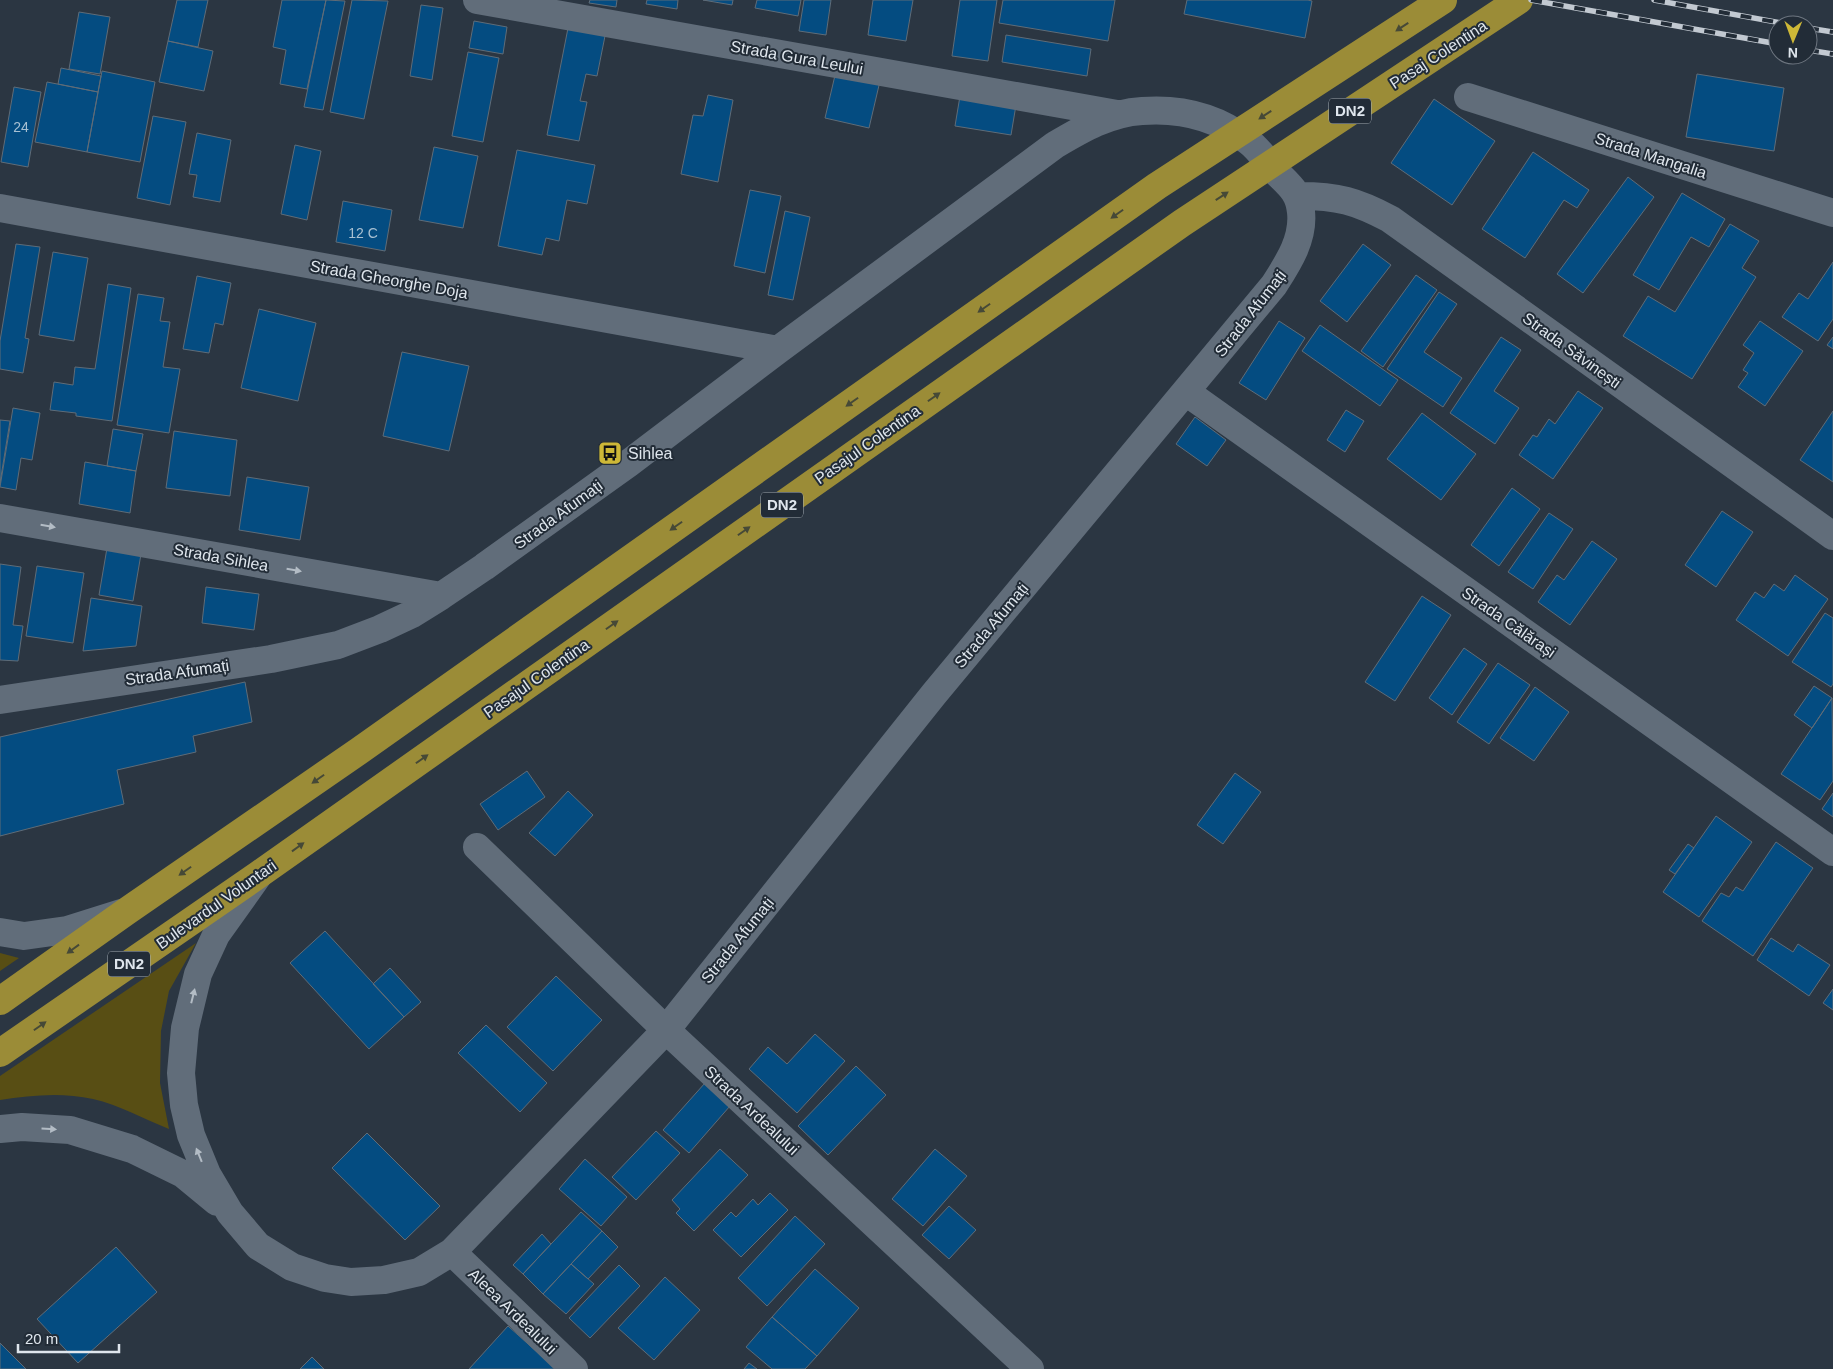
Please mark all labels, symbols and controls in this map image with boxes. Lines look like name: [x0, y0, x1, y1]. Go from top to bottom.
north arrow: [1768, 15, 1818, 65]
street label: Pasaj Colentina: [1387, 17, 1490, 92]
one-way arrow: [1395, 22, 1408, 31]
street label: Strada Gura Leului: [729, 37, 865, 78]
text: N: [1788, 45, 1798, 61]
road number: DN2: [1329, 98, 1371, 124]
one-way arrow: [1259, 110, 1272, 120]
house number: 24: [13, 119, 29, 135]
street label: Strada Mangalia: [1593, 129, 1709, 182]
one-way arrow: [1215, 191, 1229, 201]
one-way arrow: [1110, 209, 1124, 219]
house number: 12 C: [348, 225, 378, 241]
street label: Strada Gheorghe Doja: [309, 257, 469, 302]
street label: Strada Afumați: [1211, 267, 1289, 360]
one-way arrow: [978, 303, 991, 313]
street label: Strada Săvinești: [1520, 309, 1624, 392]
one-way arrow: [928, 392, 941, 402]
one-way arrow: [845, 397, 859, 407]
street label: Pasajul Colentina: [811, 402, 923, 487]
bus stop icon: Sihlea: [597, 440, 623, 466]
place label: Sihlea: [628, 445, 673, 462]
street label: Strada Afumați: [511, 477, 606, 552]
road number: DN2: [761, 492, 803, 518]
one-way arrow: [669, 521, 683, 531]
one-way arrow: [40, 523, 56, 531]
one-way arrow: [738, 526, 751, 536]
street label: Strada Sihlea: [172, 541, 270, 574]
one-way arrow: [287, 566, 303, 574]
street label: Strada Afumați: [951, 580, 1032, 671]
street label: Strada Călărași: [1459, 584, 1559, 661]
one-way arrow: [605, 620, 618, 630]
street label: Pasajul Colentina: [480, 636, 592, 721]
street label: Strada Afumați: [124, 657, 230, 688]
one-way arrow: [415, 754, 428, 764]
one-way arrow: [312, 774, 325, 784]
one-way arrow: [291, 841, 304, 852]
street label: Bulevardul Voluntari: [153, 857, 279, 952]
one-way arrow: [178, 866, 191, 876]
street label: Strada Afumați: [698, 894, 777, 986]
one-way arrow: [66, 944, 80, 954]
road number: DN2: [108, 952, 150, 976]
one-way arrow: [189, 988, 197, 1003]
one-way arrow: [33, 1021, 47, 1031]
street label: Strada Ardealului: [701, 1063, 802, 1158]
one-way arrow: [41, 1125, 57, 1133]
one-way arrow: [195, 1147, 203, 1162]
street label: Aleea Ardealului: [465, 1265, 560, 1358]
scale bar: [18, 1322, 119, 1354]
text: 20 m: [25, 1330, 58, 1347]

